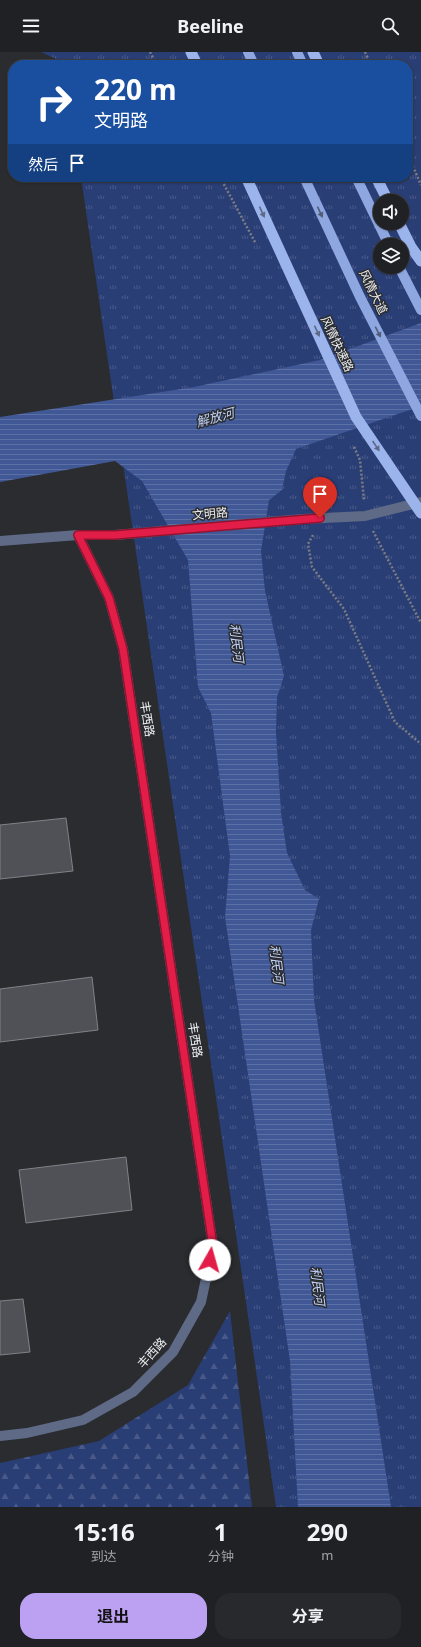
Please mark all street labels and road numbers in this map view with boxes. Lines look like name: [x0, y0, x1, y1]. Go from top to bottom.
street label: 风情大道: [355, 266, 392, 317]
street label: 风情快速路: [317, 313, 358, 375]
street label: 文明路: [191, 503, 229, 524]
street label: 丰西路: [136, 700, 159, 738]
street label: 丰西路: [184, 1021, 207, 1059]
street label: 丰西路: [133, 1334, 170, 1372]

